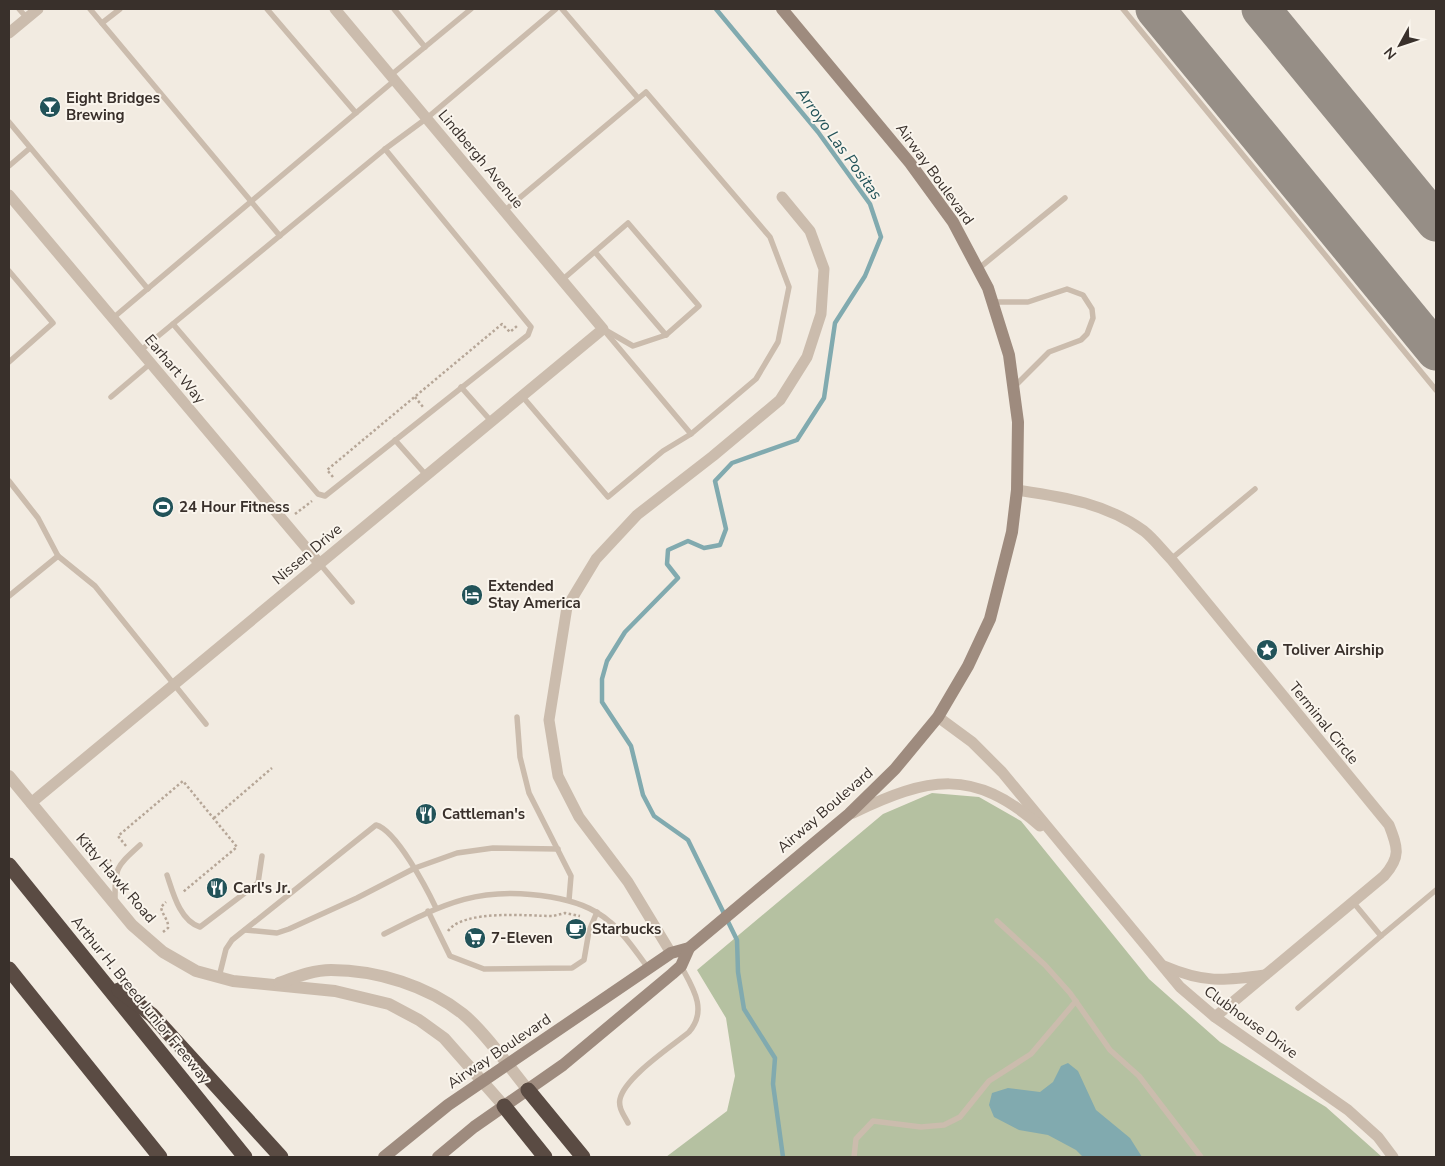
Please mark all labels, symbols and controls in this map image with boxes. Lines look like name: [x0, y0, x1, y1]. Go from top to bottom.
north arrow: [1375, 20, 1425, 70]
text: N: [1380, 43, 1401, 63]
water label: Arroyo Las Positas: [790, 83, 887, 205]
place label: Eight Bridges Brewing: [66, 88, 160, 125]
bar icon: Eight Bridges Brewing: [38, 95, 62, 119]
street label: Lindbergh Avenue: [434, 105, 528, 213]
street label: Airway Boulevard: [891, 119, 979, 229]
street label: Earhart Way: [140, 330, 210, 408]
sports icon: 24 Hour Fitness: [151, 495, 175, 519]
place label: 24 Hour Fitness: [179, 497, 289, 517]
street label: Nissen Drive: [268, 519, 346, 589]
place label: Extended Stay America: [488, 576, 581, 613]
hotel icon: Extended Stay America: [460, 583, 484, 607]
place icon: Toliver Airship: [1255, 638, 1279, 662]
place label: Toliver Airship: [1283, 640, 1384, 660]
street label: Terminal Circle: [1285, 678, 1363, 768]
street label: Airway Boulevard: [773, 763, 877, 857]
restaurant icon: Cattleman's: [414, 802, 438, 826]
place label: Cattleman's: [442, 804, 525, 824]
street label: Kitty Hawk Road: [71, 829, 161, 927]
restaurant icon: Carl's Jr.: [205, 876, 229, 900]
place label: Carl's Jr.: [233, 878, 291, 898]
street label: Arthur H. Breed Junior Freeway: [67, 912, 215, 1088]
cafe icon: Starbucks: [564, 917, 588, 941]
place label: Starbucks: [592, 919, 661, 939]
supermarket icon: 7-Eleven: [463, 926, 487, 950]
place label: 7-Eleven: [491, 928, 553, 948]
street label: Clubhouse Drive: [1200, 981, 1302, 1063]
street label: Airway Boulevard: [443, 1009, 555, 1093]

